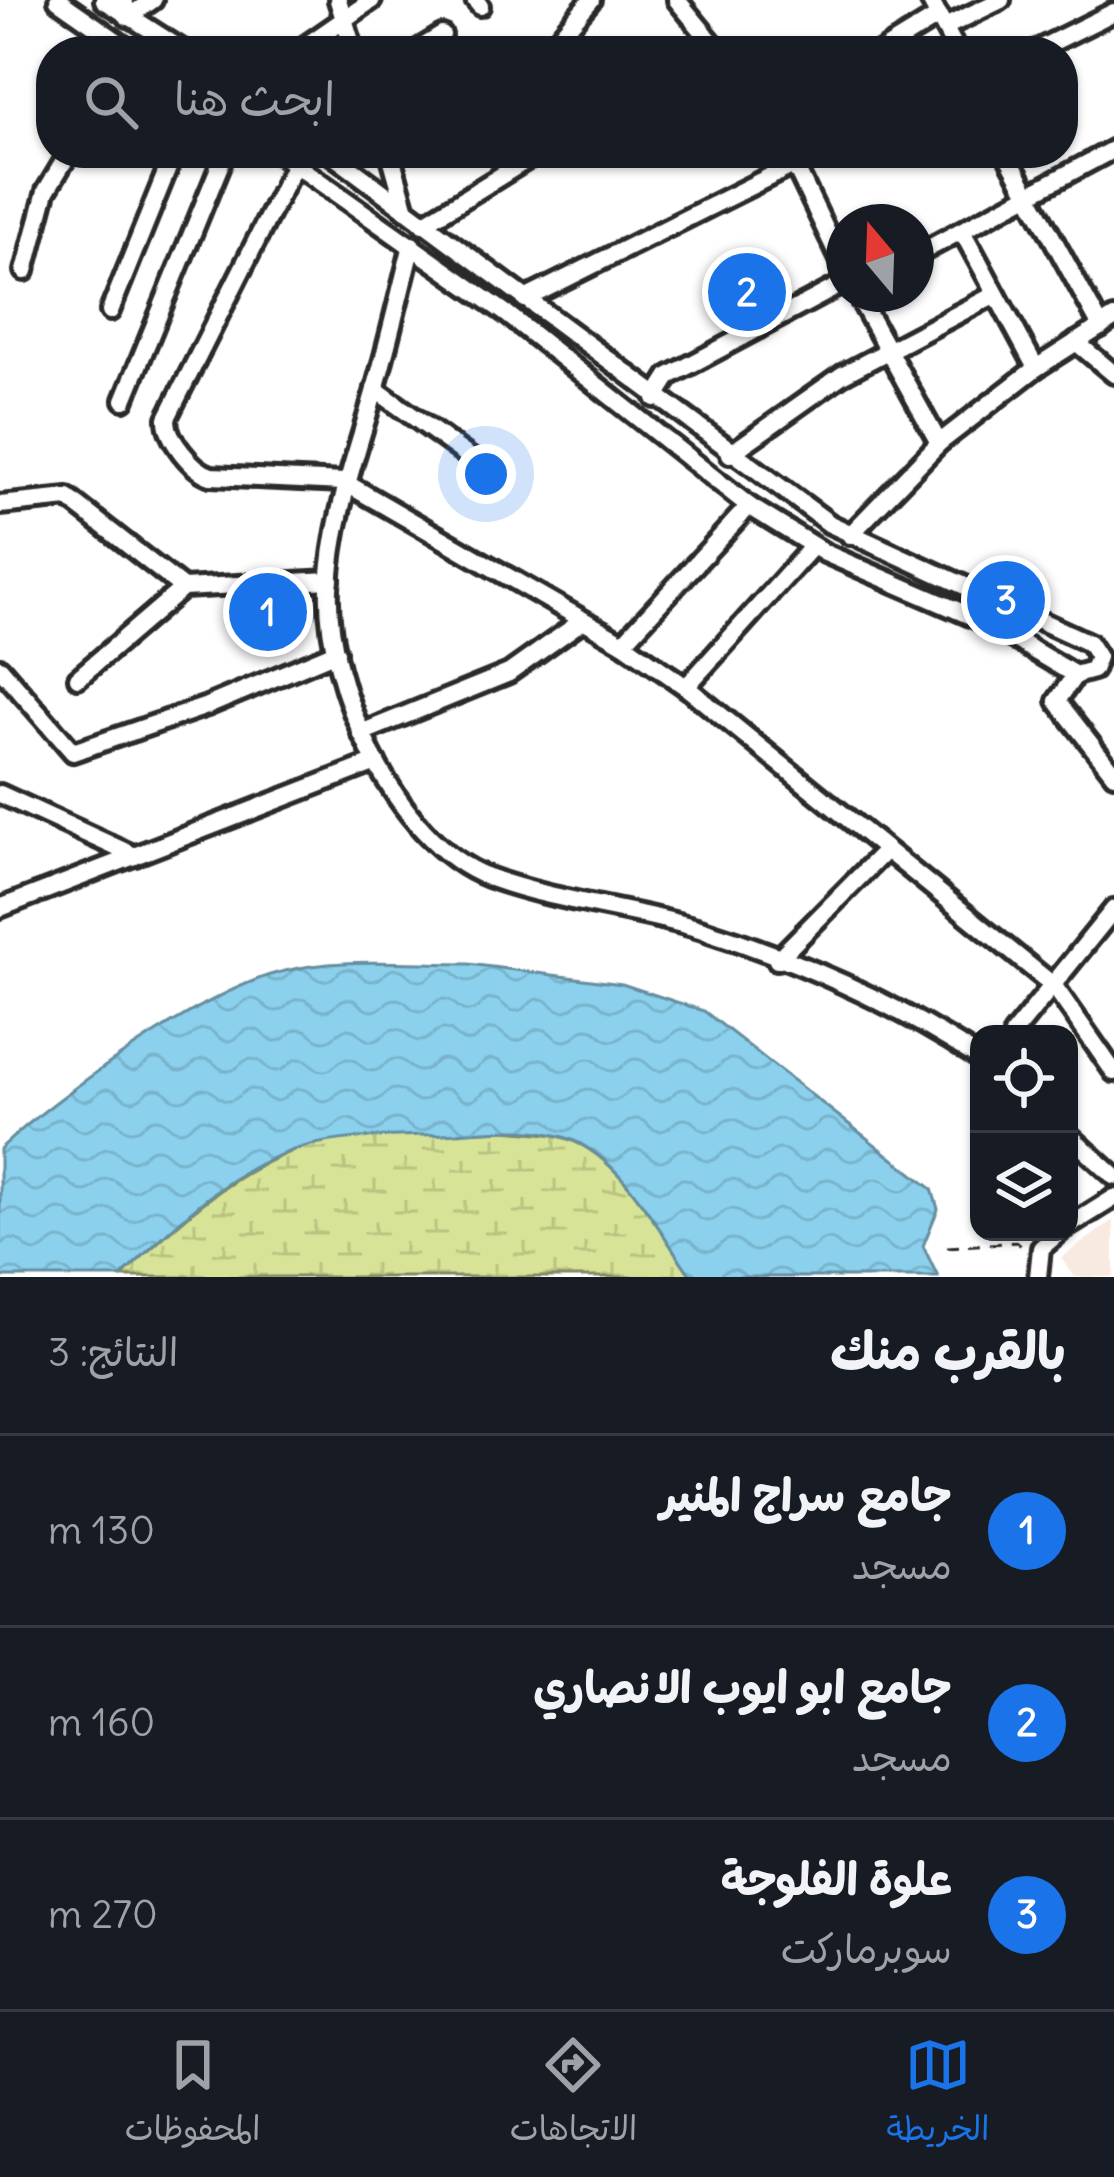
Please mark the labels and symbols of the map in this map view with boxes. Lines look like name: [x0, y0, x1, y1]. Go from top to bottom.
north arrow: [826, 204, 934, 312]
pin: 2: [708, 247, 786, 337]
your location: [456, 444, 516, 504]
pin: 3: [967, 555, 1045, 645]
pin: 1: [229, 567, 307, 657]

